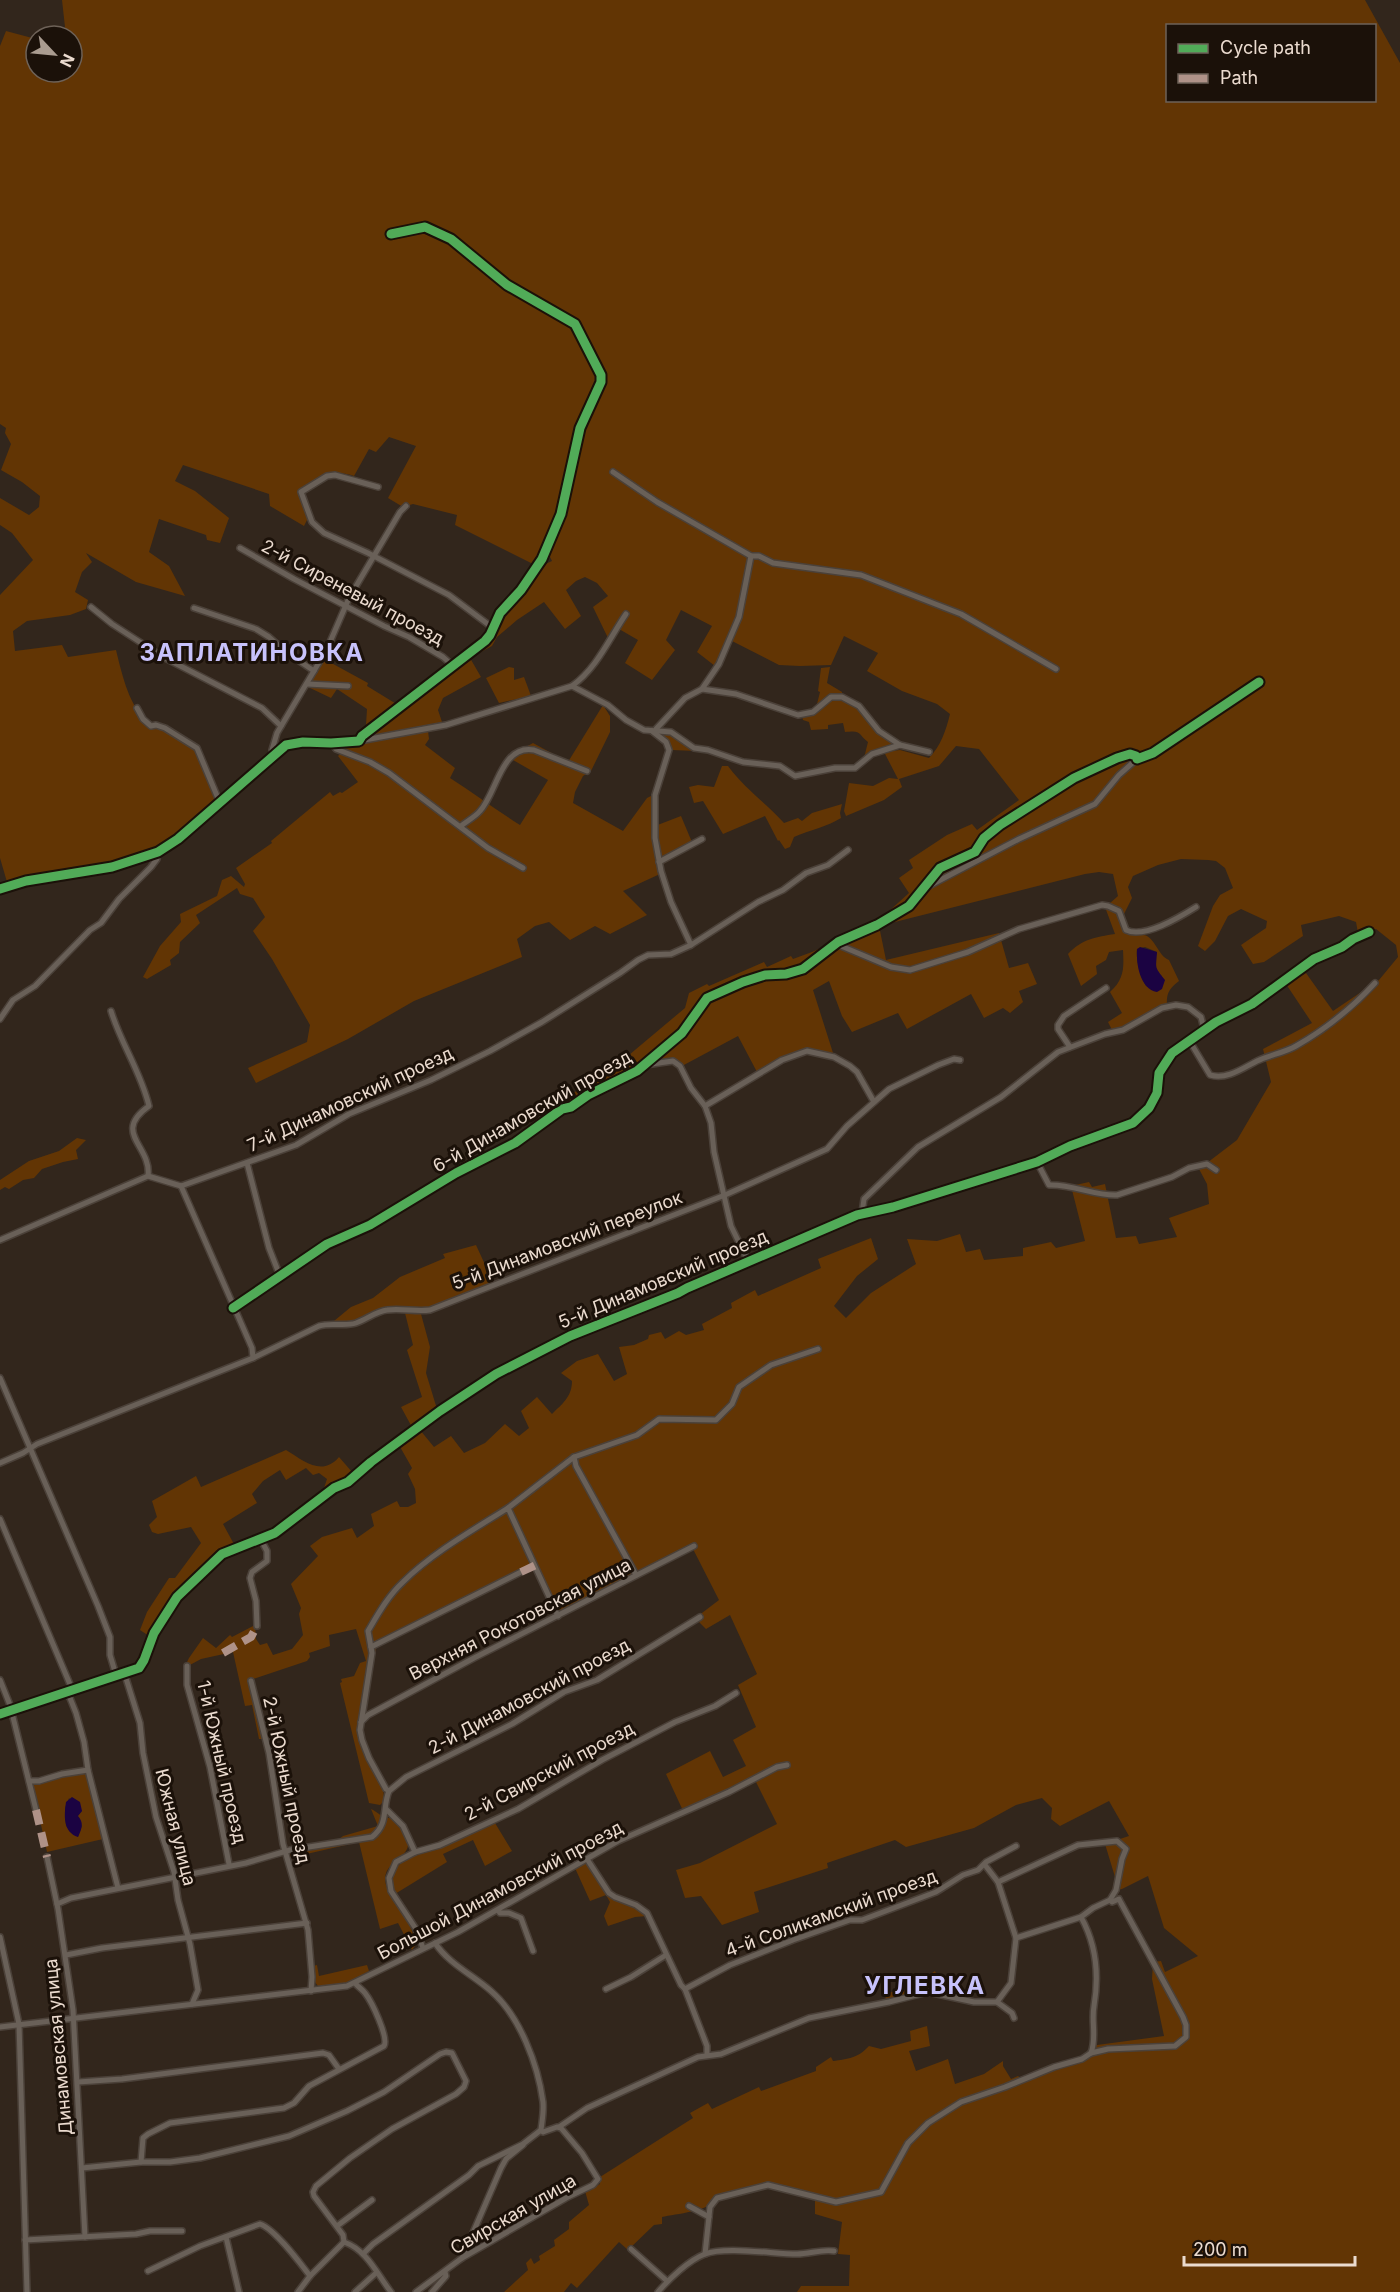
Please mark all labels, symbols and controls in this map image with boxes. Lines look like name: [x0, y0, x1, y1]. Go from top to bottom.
north arrow: [24, 24, 84, 84]
legend: [1166, 24, 1376, 102]
text: Cycle path: [1220, 37, 1311, 58]
text: N: [56, 51, 79, 70]
text: Path: [1220, 67, 1258, 88]
street label: 2-й Сиреневый проезд: [258, 535, 448, 649]
district label: ЗАПЛАТИНОВКА: [140, 638, 364, 667]
street label: 7-й Динамовский проезд: [244, 1042, 456, 1156]
street label: 6-й Динамовский проезд: [429, 1046, 635, 1176]
street label: 5-й Динамовский переулок: [449, 1186, 685, 1294]
street label: 5-й Динамовский проезд: [555, 1225, 771, 1333]
street label: Верхняя Рокотовская улица: [406, 1554, 634, 1684]
street label: 2-й Динамовский проезд: [425, 1634, 633, 1758]
street label: 1-й Южный проезд: [193, 1678, 251, 1846]
street label: 2-й Южный проезд: [259, 1694, 315, 1866]
street label: 2-й Свирский проезд: [460, 1717, 638, 1825]
street label: Южная улица: [151, 1766, 201, 1888]
street label: Большой Динамовский проезд: [374, 1816, 626, 1964]
street label: 4-й Соликамский проезд: [722, 1865, 940, 1961]
street label: Динамовская улица: [40, 1958, 76, 2136]
district label: УГЛЕВКА: [864, 1971, 986, 2000]
street label: Свирская улица: [447, 2170, 579, 2258]
scale bar: [1184, 2229, 1355, 2267]
text: 200 m: [1193, 2239, 1248, 2260]

